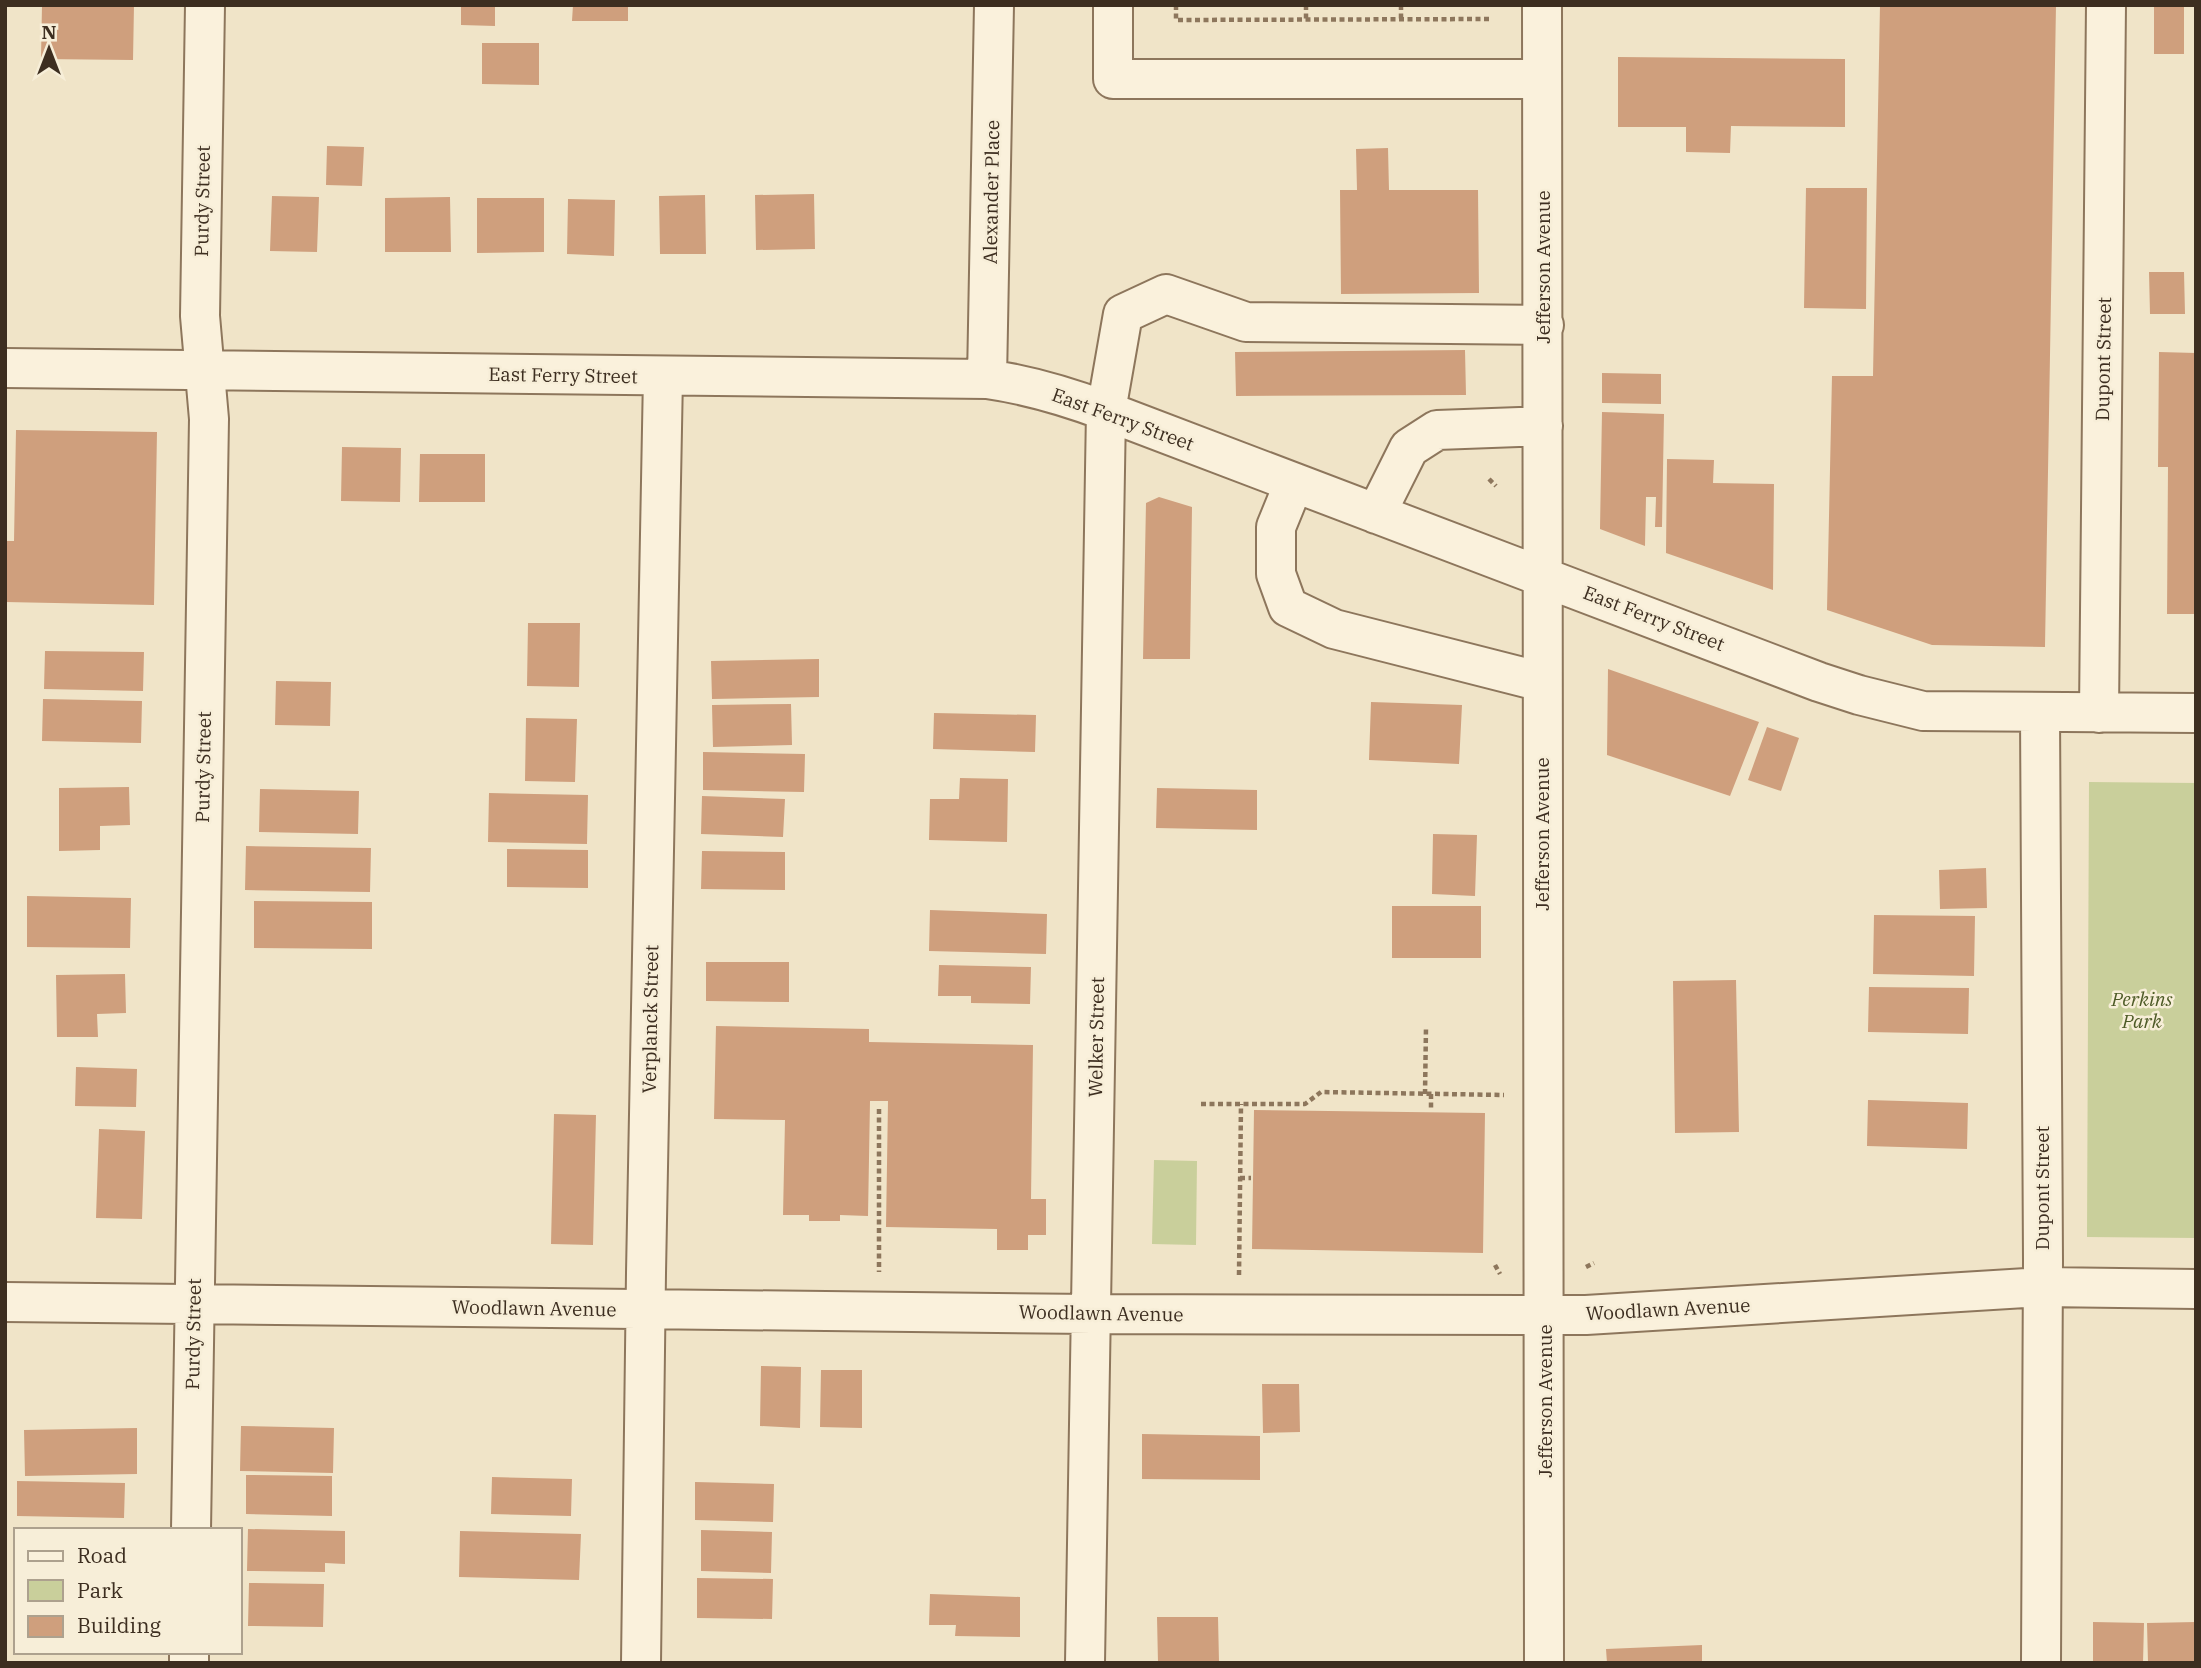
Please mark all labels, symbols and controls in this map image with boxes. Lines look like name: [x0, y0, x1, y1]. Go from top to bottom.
north arrow: [14, 14, 84, 84]
text: N: [41, 20, 57, 44]
street label: Alexander Place: [978, 120, 1004, 264]
street label: Purdy Street: [189, 145, 215, 257]
street label: Jefferson Avenue: [1531, 190, 1555, 344]
street label: Dupont Street: [2090, 296, 2116, 421]
street label: East Ferry Street: [488, 362, 638, 388]
street label: East Ferry Street: [1049, 382, 1198, 456]
street label: East Ferry Street: [1580, 580, 1728, 656]
street label: Purdy Street: [190, 711, 216, 823]
street label: Jefferson Avenue: [1530, 757, 1554, 911]
street label: Verplanck Street: [637, 944, 663, 1094]
street label: Welker Street: [1083, 976, 1109, 1098]
park label: Perkins Park: [2110, 987, 2173, 1033]
street label: Dupont Street: [2030, 1126, 2054, 1250]
street label: Purdy Street: [180, 1278, 206, 1390]
street label: Woodlawn Avenue: [1585, 1293, 1751, 1325]
street label: Woodlawn Avenue: [451, 1295, 617, 1321]
street label: Woodlawn Avenue: [1018, 1300, 1184, 1326]
street label: Jefferson Avenue: [1533, 1324, 1557, 1478]
legend: [14, 1528, 242, 1654]
text: Road: [77, 1541, 127, 1569]
text: Park: [77, 1576, 124, 1604]
text: Building: [77, 1611, 162, 1639]

